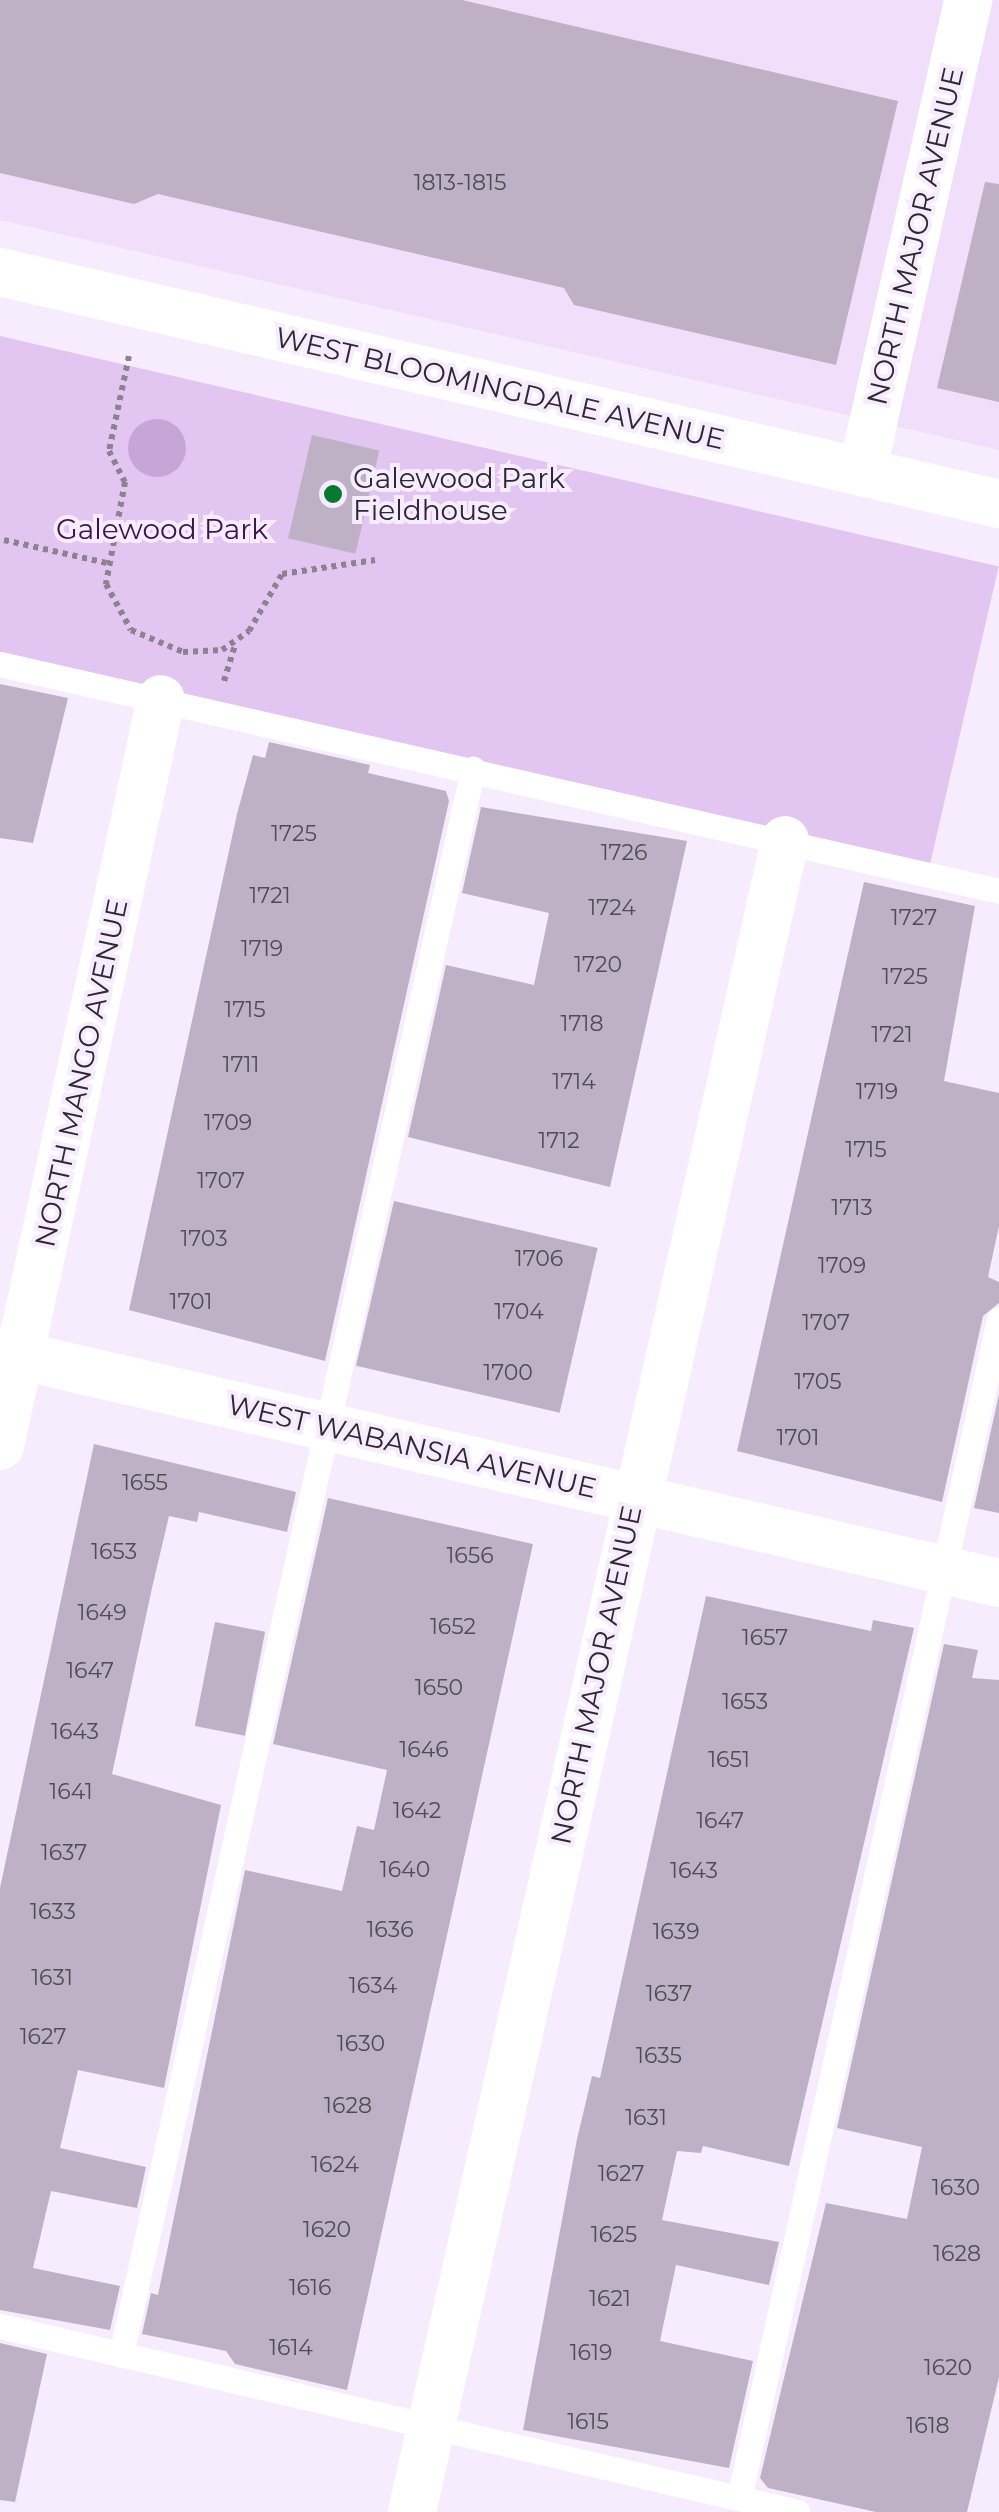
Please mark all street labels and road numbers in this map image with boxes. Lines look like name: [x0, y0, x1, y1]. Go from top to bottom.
street label: NORTH MAJOR AVENUE: [860, 64, 970, 408]
street label: WEST BLOOMINGDALE AVENUE: [272, 320, 728, 456]
street label: NORTH MANGO AVENUE: [28, 896, 134, 1250]
street label: WEST WABANSIA AVENUE: [224, 1387, 600, 1505]
street label: NORTH MAJOR AVENUE: [544, 1503, 648, 1847]

